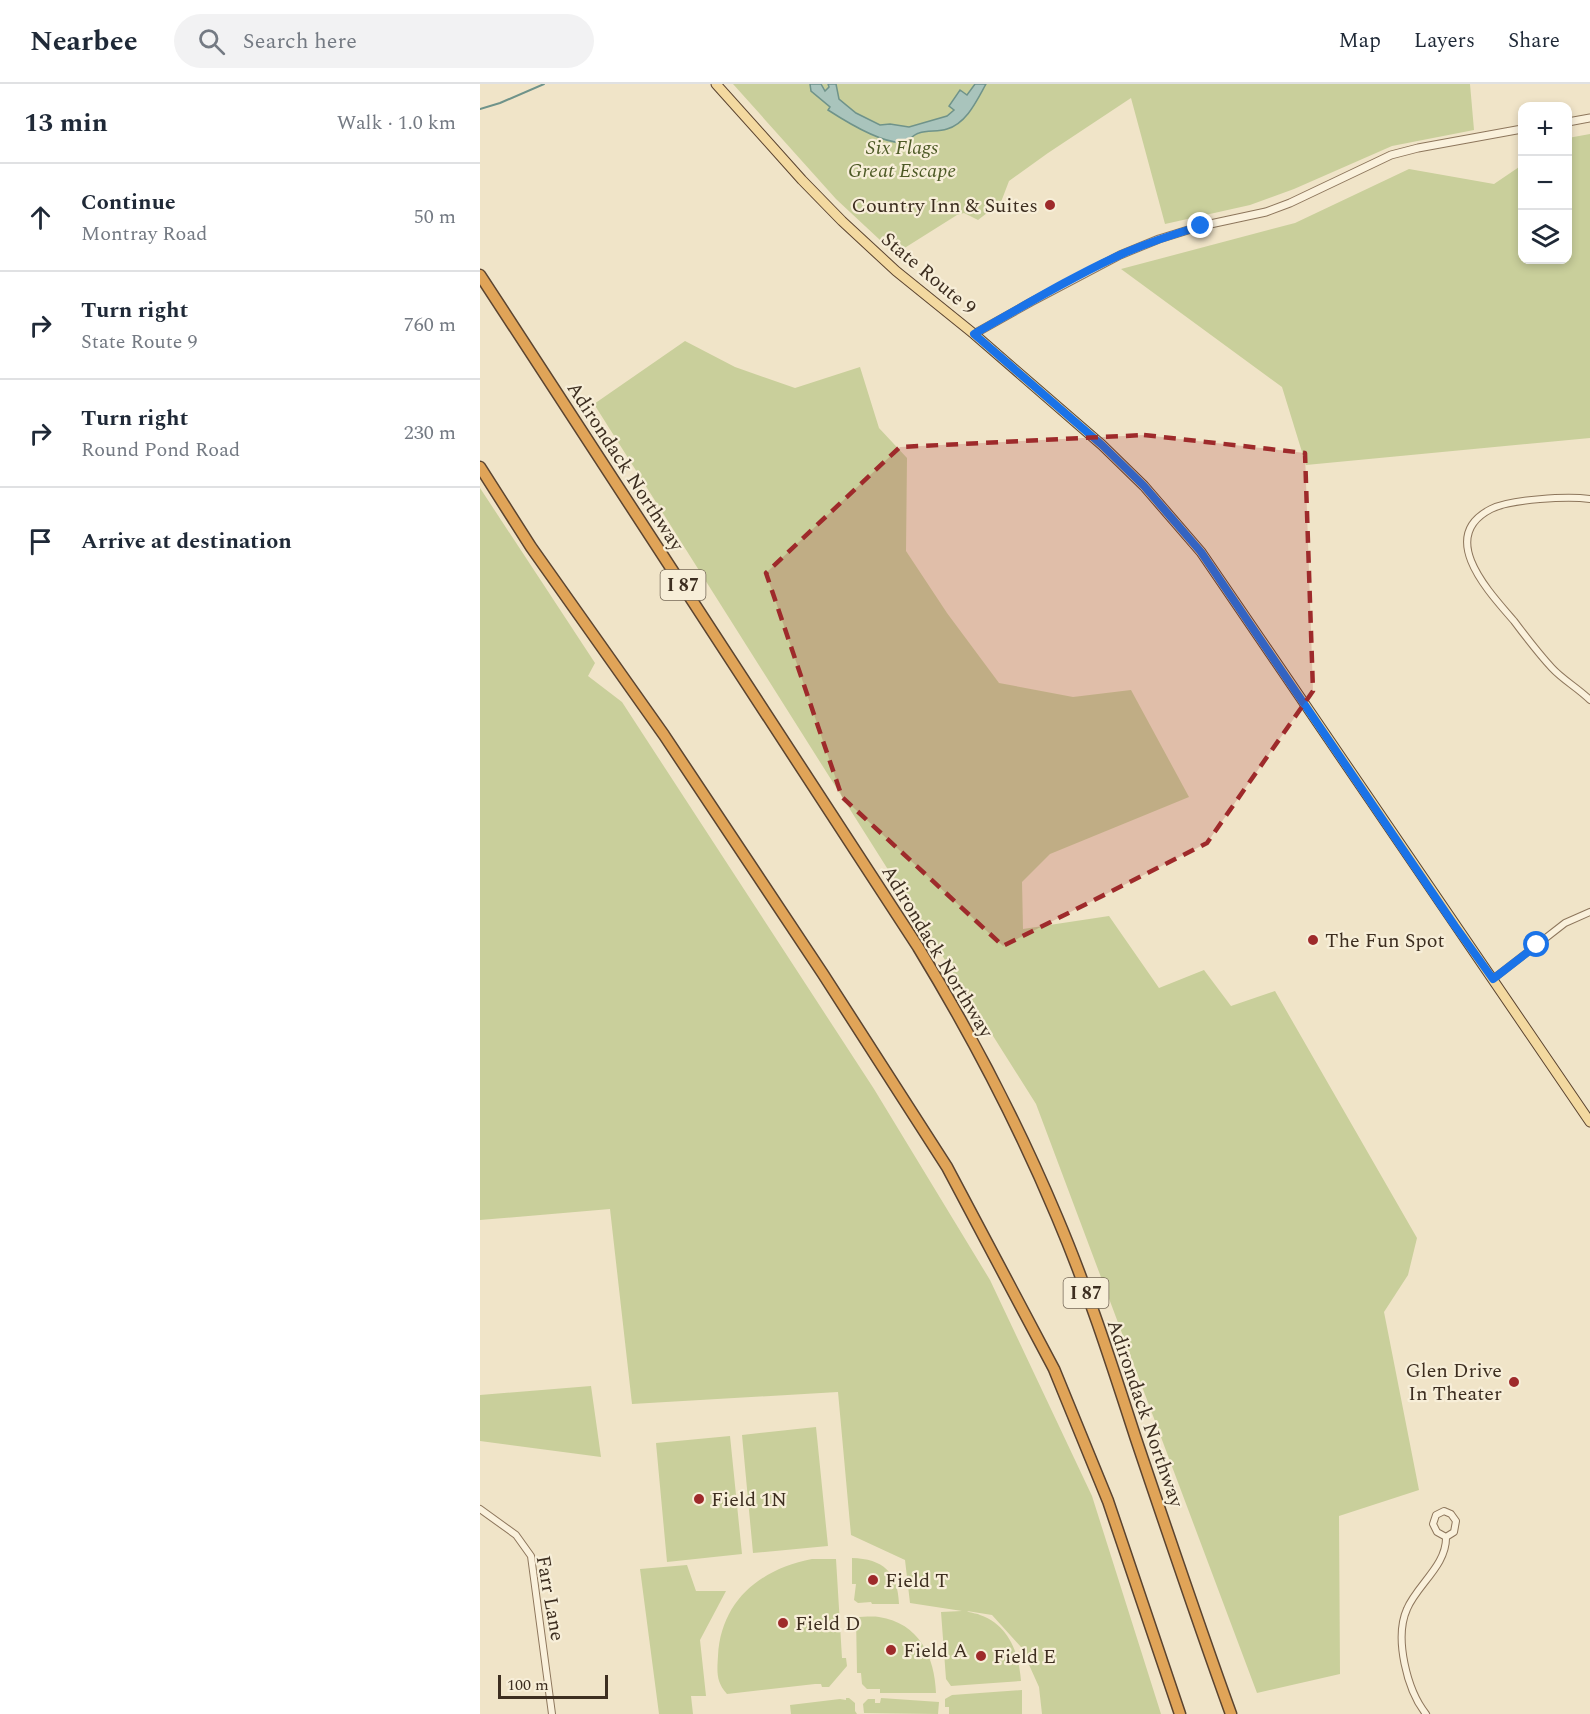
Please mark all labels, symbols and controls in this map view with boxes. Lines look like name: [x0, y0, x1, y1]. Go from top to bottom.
search box: [174, 14, 594, 68]
text: Nearbee: [30, 20, 138, 63]
icon: search: [195, 25, 228, 58]
text: Search here: [243, 25, 357, 58]
text: Map: [1339, 25, 1381, 57]
text: Layers: [1414, 25, 1475, 57]
text: Share: [1508, 25, 1560, 57]
map controls: [1518, 102, 1572, 264]
button: +: [1518, 102, 1572, 156]
text: 13 min: [24, 103, 108, 143]
text: Walk · 1.0 km: [337, 108, 456, 138]
park label: Six Flags Great Escape: [848, 133, 956, 186]
button: −: [1518, 156, 1572, 210]
text: Continue: [81, 186, 176, 219]
place label: Country Inn & Suites: [852, 191, 1038, 221]
marker: Country Inn & Suites: [1043, 198, 1057, 212]
icon: ahead: [24, 201, 57, 234]
text: 50 m: [414, 202, 456, 232]
button: layers: [1518, 210, 1572, 264]
route end: [1187, 212, 1213, 238]
text: Montray Road: [81, 219, 207, 249]
street label: State Route 9: [874, 225, 983, 323]
text: Turn right: [81, 294, 188, 327]
icon: right: [24, 309, 57, 342]
text: 760 m: [404, 310, 456, 340]
text: State Route 9: [81, 327, 197, 357]
street label: Adirondack Northway: [559, 376, 692, 558]
text: Turn right: [81, 402, 188, 435]
icon: right: [24, 417, 57, 450]
text: 230 m: [404, 418, 456, 448]
text: Round Pond Road: [81, 435, 240, 465]
icon: arrive: [24, 525, 57, 558]
text: Arrive at destination: [81, 525, 292, 558]
road number: I 87: [660, 570, 706, 600]
street label: Adirondack Northway: [874, 859, 1001, 1045]
place label: The Fun Spot: [1325, 926, 1445, 956]
route start: [1523, 931, 1549, 957]
marker: The Fun Spot: [1306, 933, 1320, 947]
road number: I 87: [1064, 1278, 1108, 1308]
street label: Adirondack Northway: [1099, 1315, 1192, 1513]
place label: Glen Drive In Theater: [1405, 1356, 1502, 1409]
marker: Glen Drive In Theater: [1507, 1375, 1521, 1389]
place label: Field 1N: [711, 1485, 787, 1515]
marker: Field 1N: [692, 1492, 706, 1506]
street label: Farr Lane: [528, 1553, 572, 1643]
place label: Field T: [885, 1566, 949, 1596]
marker: Field T: [866, 1573, 880, 1587]
place label: Field D: [795, 1609, 861, 1639]
marker: Field D: [776, 1616, 790, 1630]
place label: Field A: [903, 1636, 968, 1666]
place label: Field E: [993, 1642, 1056, 1672]
marker: Field A: [884, 1643, 898, 1657]
marker: Field E: [974, 1649, 988, 1663]
scale bar: [498, 1672, 608, 1700]
text: 100 m: [507, 1673, 549, 1697]

